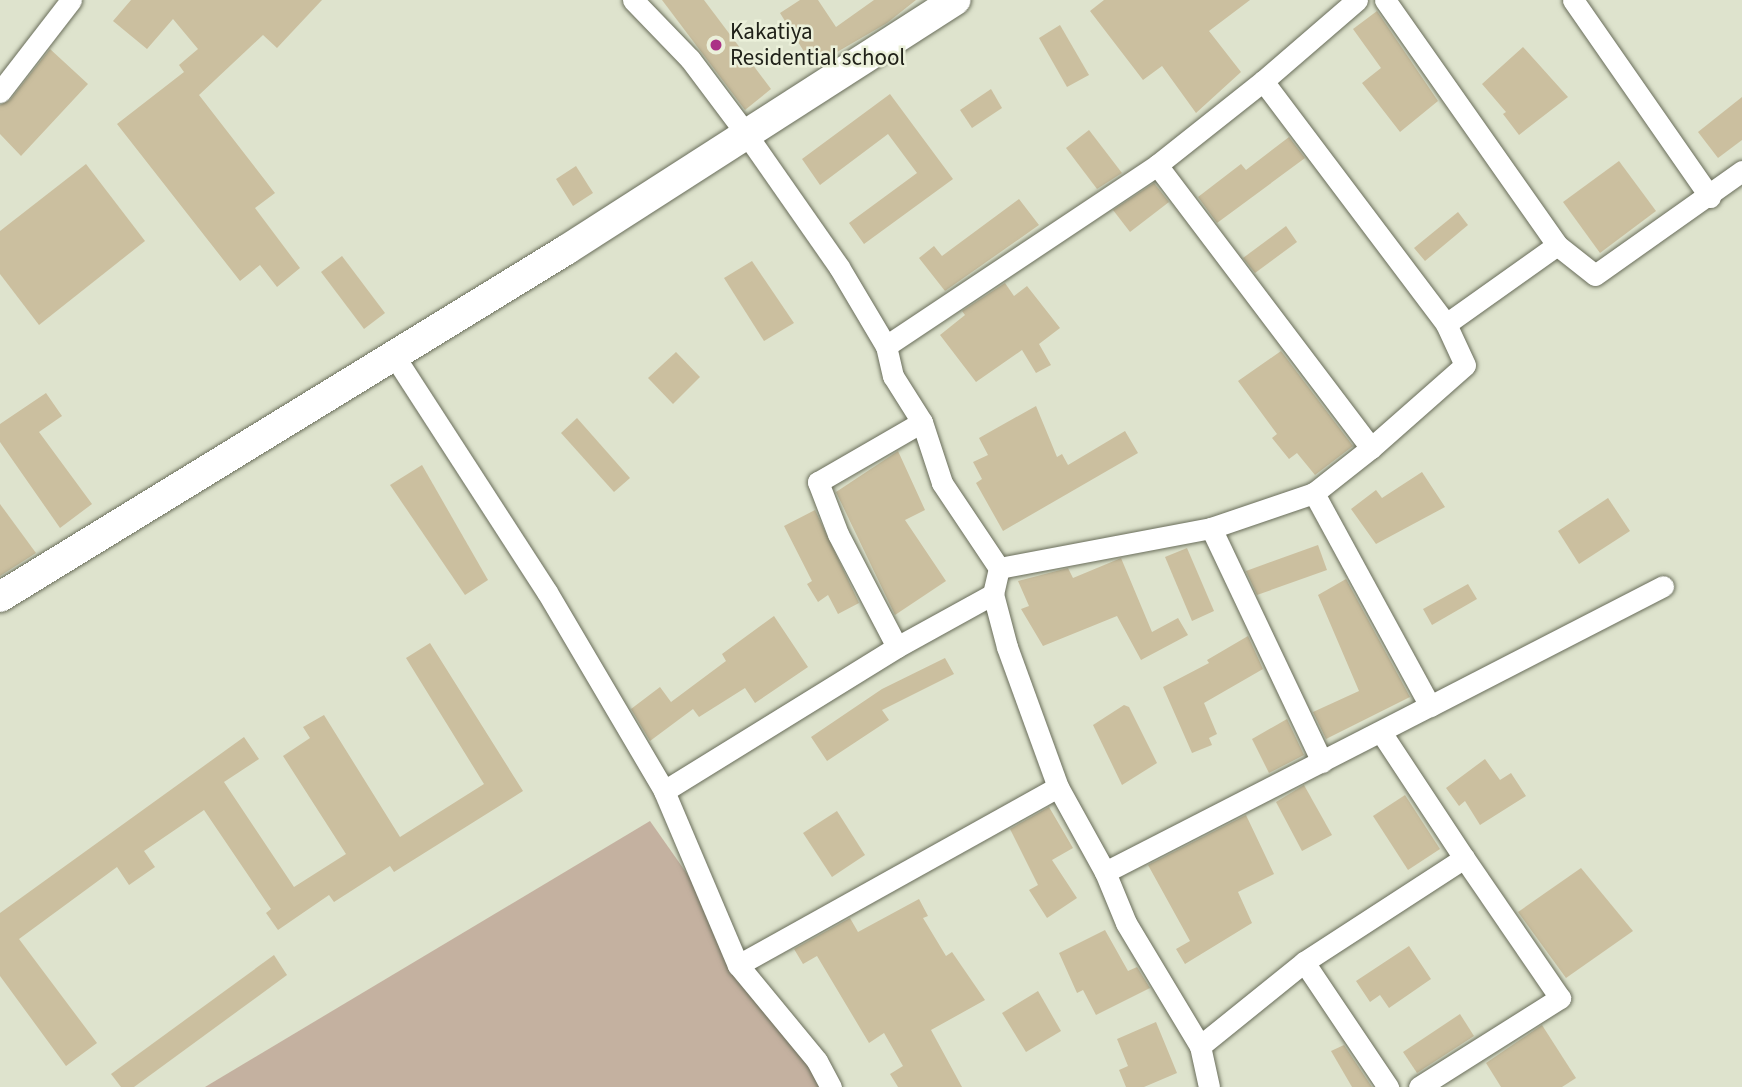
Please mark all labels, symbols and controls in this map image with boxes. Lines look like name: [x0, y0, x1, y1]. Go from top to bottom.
place label: Kakatiya Residential school: [730, 18, 905, 72]
marker: Kakatiya Residential school: [708, 37, 724, 53]

